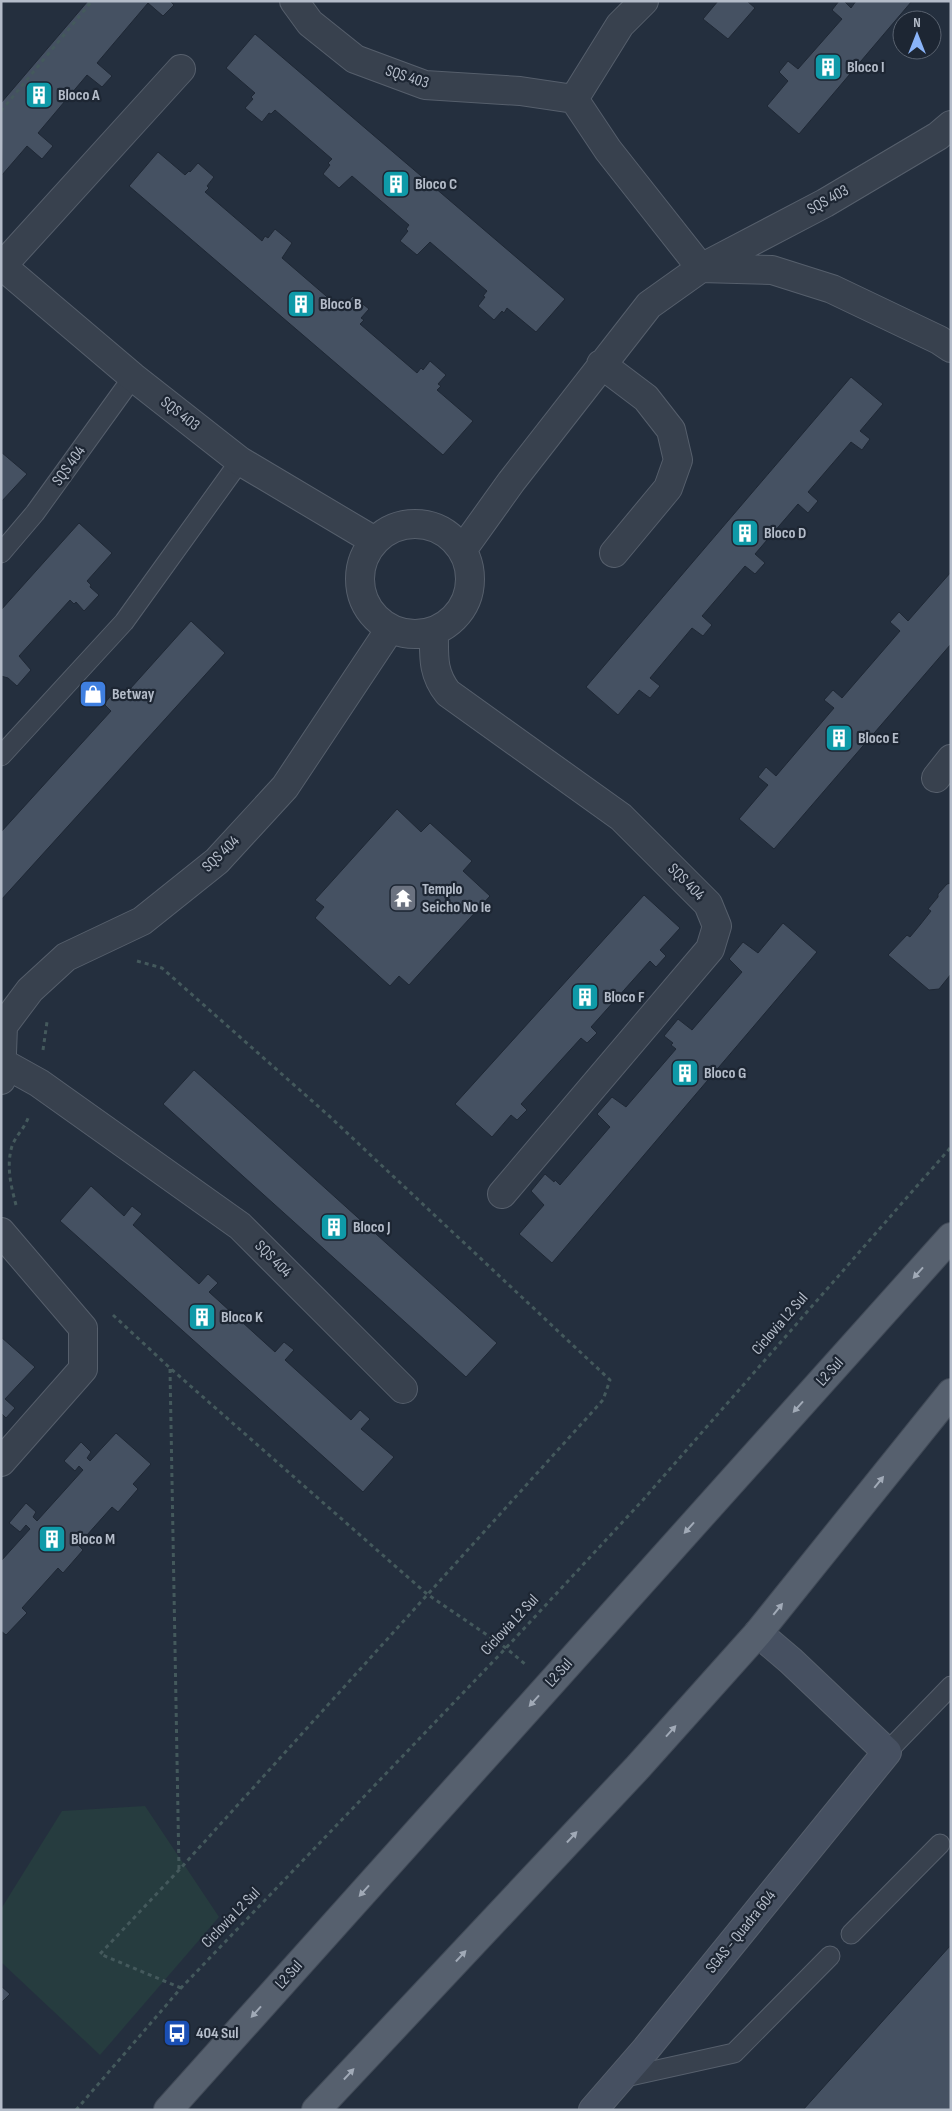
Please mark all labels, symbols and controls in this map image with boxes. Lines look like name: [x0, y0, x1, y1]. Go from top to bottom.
north arrow: [892, 10, 942, 60]
text: N: [913, 14, 921, 31]
building icon: Bloco I: [813, 52, 843, 82]
place label: Bloco I: [847, 58, 885, 77]
street label: SQS 403: [383, 61, 431, 93]
building icon: Bloco A: [24, 80, 54, 110]
place label: Bloco A: [58, 86, 100, 105]
building icon: Bloco C: [381, 169, 411, 199]
place label: Bloco C: [415, 175, 457, 194]
street label: SQS 403: [804, 181, 852, 219]
building icon: Bloco B: [286, 289, 316, 319]
place label: Bloco B: [320, 295, 362, 314]
street label: SQS 403: [157, 393, 203, 435]
street label: SQS 404: [48, 442, 90, 490]
building icon: Bloco D: [730, 518, 760, 548]
place label: Bloco D: [764, 524, 806, 543]
shop icon: Betway: [78, 679, 108, 709]
place label: Betway: [112, 685, 155, 704]
building icon: Bloco E: [824, 723, 854, 753]
place label: Bloco E: [858, 729, 899, 748]
street label: SQS 404: [198, 831, 244, 876]
street label: SQS 404: [664, 860, 709, 905]
place label: Templo Seicho No Ie: [422, 880, 491, 917]
temple icon: Templo Seicho No Ie: [388, 883, 418, 913]
building icon: Bloco F: [570, 982, 600, 1012]
place label: Bloco F: [604, 988, 645, 1007]
building icon: Bloco G: [670, 1058, 700, 1088]
place label: Bloco G: [704, 1064, 746, 1083]
building icon: Bloco J: [319, 1212, 349, 1242]
place label: Bloco J: [353, 1218, 391, 1237]
street label: SQS 404: [251, 1237, 296, 1282]
one-way arrow: [912, 1267, 924, 1279]
street label: Ciclovia L2 Sul: [748, 1289, 812, 1359]
building icon: Bloco K: [187, 1302, 217, 1332]
place label: Bloco K: [221, 1308, 263, 1327]
street label: L2 Sul: [812, 1354, 848, 1390]
one-way arrow: [792, 1401, 804, 1413]
one-way arrow: [874, 1476, 885, 1489]
one-way arrow: [683, 1522, 695, 1534]
building icon: Bloco M: [37, 1524, 67, 1554]
place label: Bloco M: [71, 1530, 115, 1549]
street label: Ciclovia L2 Sul: [477, 1591, 543, 1659]
one-way arrow: [772, 1603, 783, 1616]
street label: L2 Sul: [541, 1655, 577, 1691]
one-way arrow: [528, 1694, 539, 1707]
one-way arrow: [665, 1724, 676, 1737]
one-way arrow: [566, 1832, 578, 1844]
street label: Ciclovia L2 Sul: [198, 1884, 264, 1952]
one-way arrow: [358, 1885, 370, 1897]
street label: SGAS - Quadra 604: [702, 1887, 780, 1977]
one-way arrow: [455, 1950, 467, 1962]
street label: L2 Sul: [271, 1957, 307, 1993]
one-way arrow: [250, 2006, 262, 2018]
bus stop icon: 404 Sul: [162, 2018, 192, 2048]
place label: 404 Sul: [196, 2024, 238, 2043]
one-way arrow: [344, 2068, 355, 2081]

